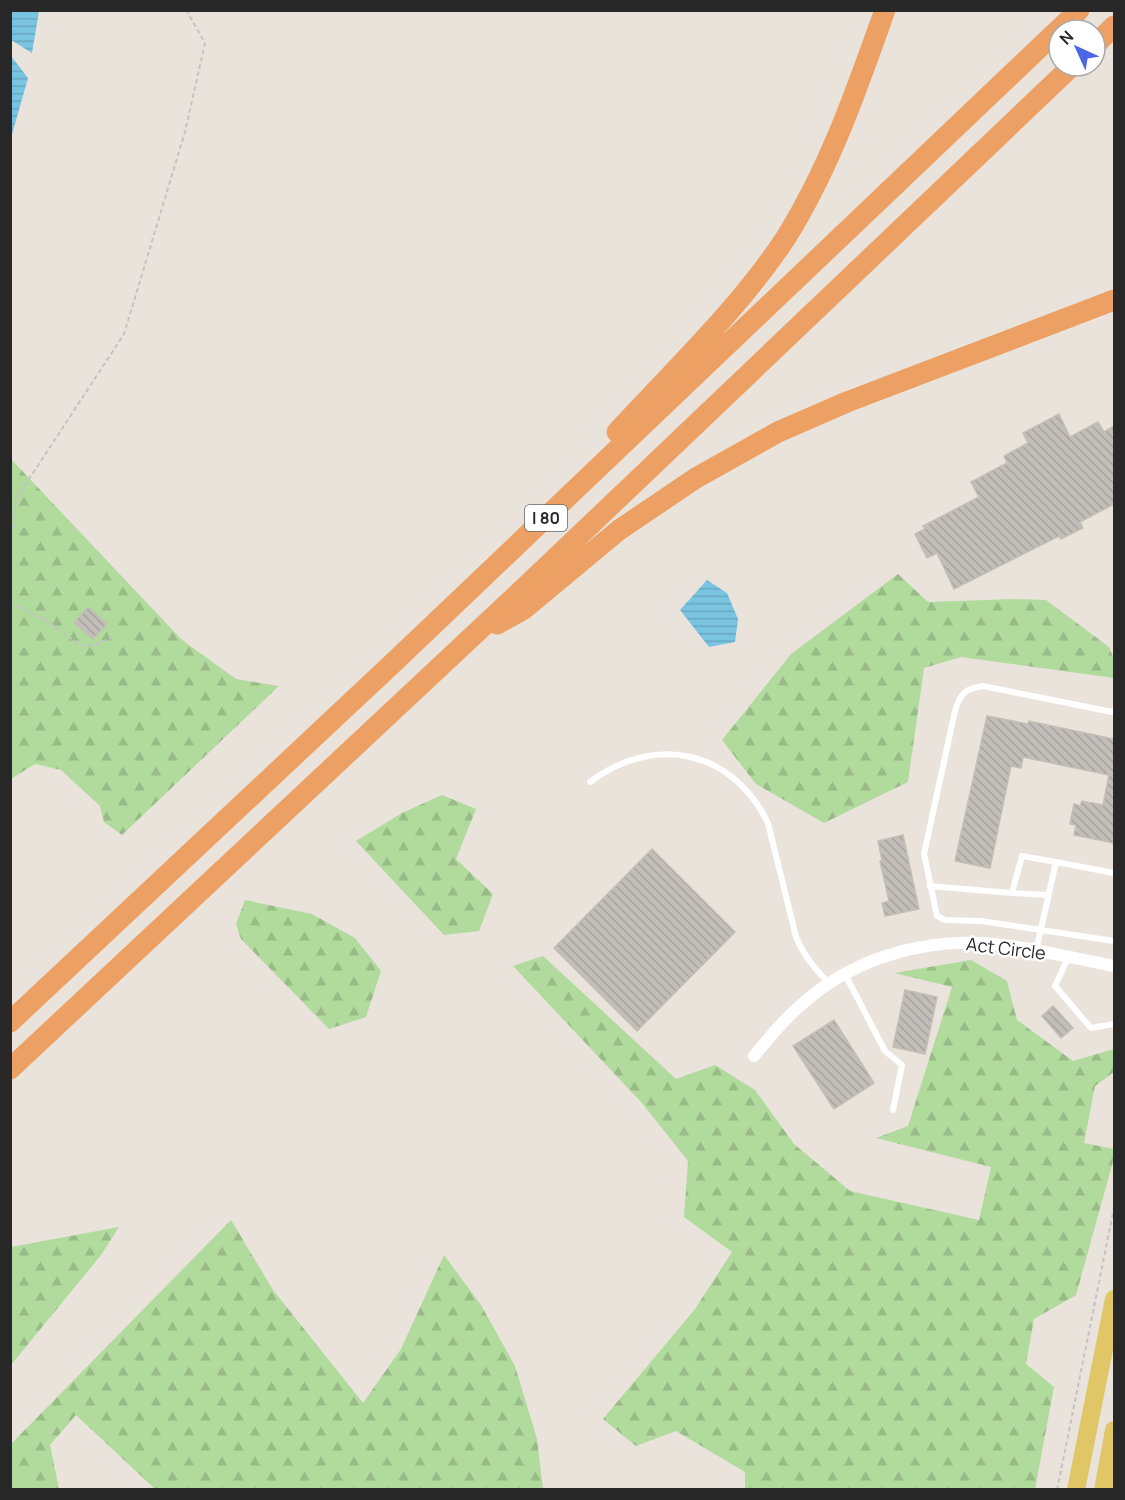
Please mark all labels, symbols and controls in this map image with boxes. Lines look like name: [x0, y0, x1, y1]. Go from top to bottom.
north arrow: [1047, 18, 1107, 78]
text: N: [1055, 26, 1078, 49]
road number: I 80: [525, 505, 567, 531]
street label: Act Circle: [965, 931, 1047, 965]

